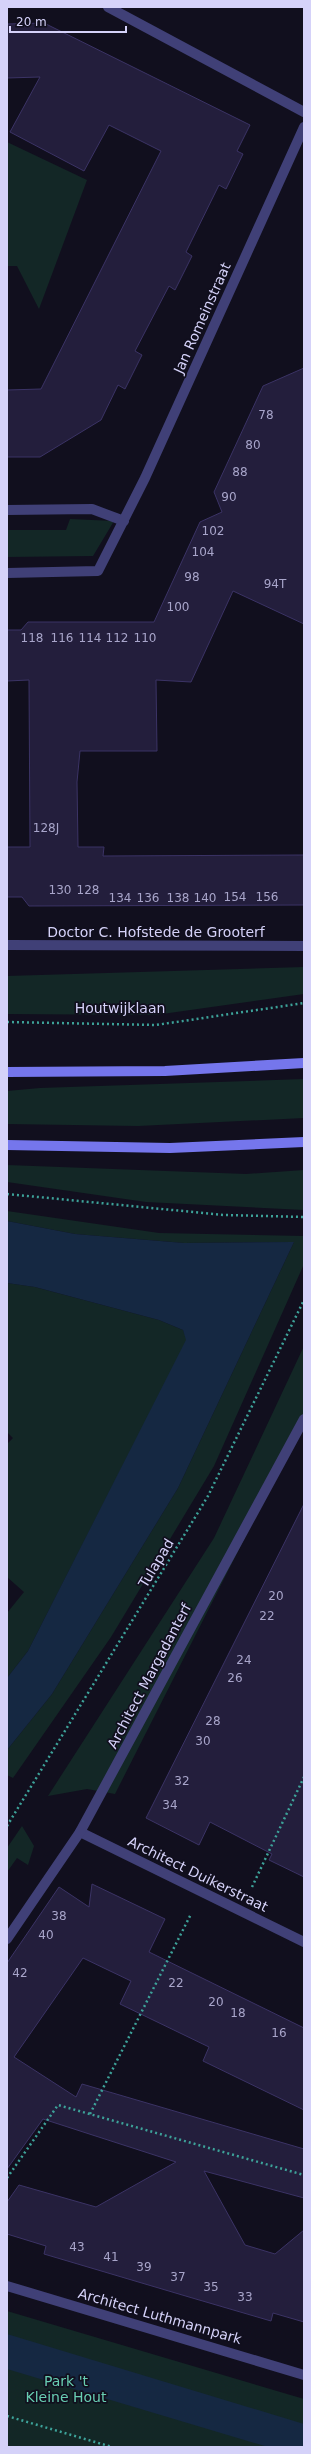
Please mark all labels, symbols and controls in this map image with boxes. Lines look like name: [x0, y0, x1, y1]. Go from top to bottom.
scale bar: [10, 8, 126, 34]
text: 20 m: [16, 15, 47, 29]
street label: Jan Romeinstraat: [170, 260, 234, 377]
house number: 78: [258, 408, 274, 422]
house number: 80: [245, 438, 261, 452]
house number: 88: [232, 465, 248, 479]
house number: 90: [221, 490, 237, 504]
house number: 102: [202, 524, 224, 538]
house number: 104: [192, 545, 214, 559]
house number: 98: [184, 570, 200, 584]
house number: 94T: [264, 577, 287, 591]
house number: 100: [167, 600, 189, 614]
house number: 118: [21, 631, 43, 645]
house number: 116: [51, 631, 73, 645]
house number: 114: [79, 631, 101, 645]
house number: 112: [106, 631, 128, 645]
house number: 110: [134, 631, 156, 645]
house number: 128J: [33, 821, 59, 835]
house number: 130: [49, 883, 71, 897]
house number: 128: [77, 883, 99, 897]
house number: 154: [224, 890, 246, 904]
house number: 156: [256, 890, 278, 904]
house number: 134: [109, 891, 131, 905]
house number: 136: [137, 891, 159, 905]
house number: 138: [167, 891, 189, 905]
house number: 140: [194, 891, 216, 905]
street label: Doctor C. Hofstede de Grooterf: [47, 924, 266, 940]
street label: Houtwijklaan: [75, 1000, 165, 1016]
street label: Tulapad: [135, 1536, 177, 1591]
house number: 20: [268, 1589, 284, 1603]
street label: Architect Margadanterf: [104, 1600, 195, 1751]
house number: 22: [259, 1609, 275, 1623]
house number: 24: [236, 1653, 252, 1667]
house number: 26: [227, 1671, 243, 1685]
house number: 28: [205, 1714, 221, 1728]
house number: 30: [195, 1734, 211, 1748]
house number: 32: [174, 1774, 190, 1788]
house number: 34: [162, 1798, 178, 1812]
street label: Architect Duikerstraat: [125, 1833, 271, 1915]
house number: 38: [51, 1909, 67, 1923]
house number: 40: [38, 1928, 54, 1942]
house number: 42: [12, 1966, 28, 1980]
house number: 22: [168, 1976, 184, 1990]
house number: 20: [208, 1995, 224, 2009]
house number: 18: [230, 2006, 246, 2020]
house number: 16: [271, 2026, 287, 2040]
house number: 43: [69, 2240, 85, 2254]
house number: 41: [103, 2250, 119, 2264]
house number: 39: [136, 2260, 152, 2274]
house number: 37: [170, 2270, 186, 2284]
house number: 35: [203, 2280, 219, 2294]
street label: Architect Luthmannpark: [76, 2285, 244, 2347]
house number: 33: [237, 2290, 253, 2304]
park label: Park 't Kleine Hout: [26, 2373, 107, 2405]

